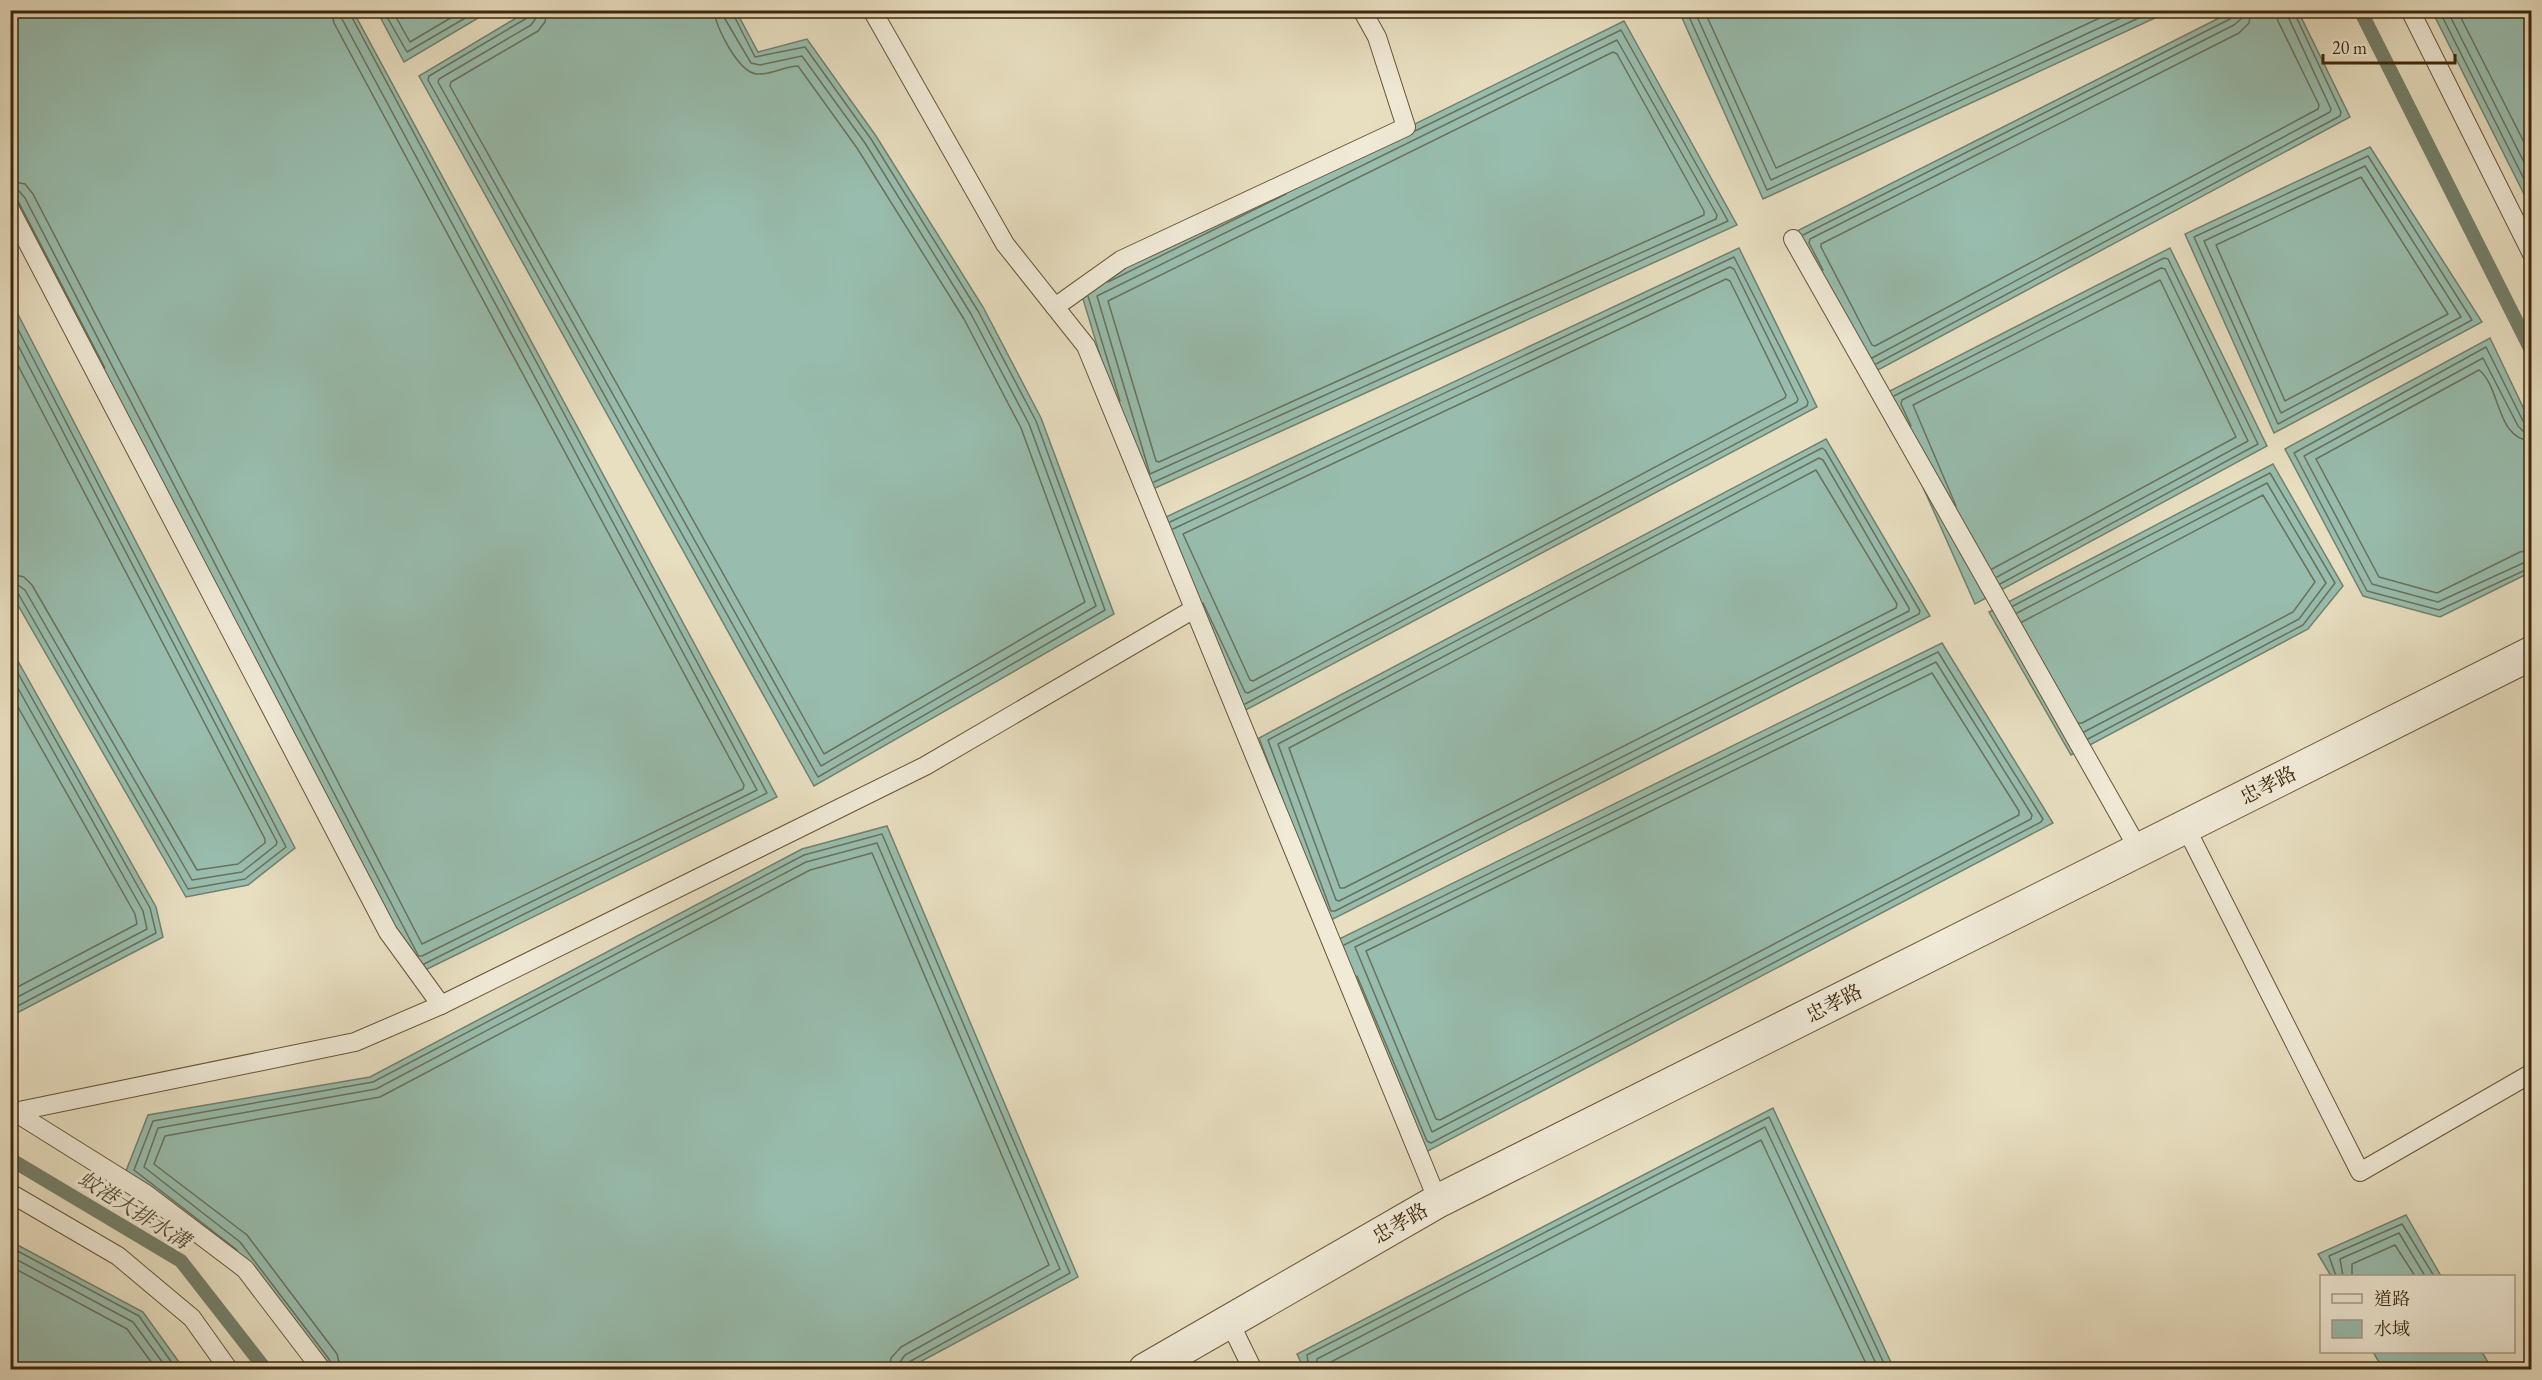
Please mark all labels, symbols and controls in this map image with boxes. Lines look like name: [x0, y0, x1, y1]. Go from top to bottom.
scale bar: [2323, 27, 2455, 65]
text: 20 m: [2332, 36, 2367, 59]
street label: 忠孝路: [2235, 760, 2301, 810]
street label: 忠孝路: [1801, 978, 1867, 1028]
water label: 蚊港大排水溝: [74, 1165, 197, 1256]
street label: 忠孝路: [1368, 1197, 1432, 1249]
legend: [2320, 1275, 2515, 1353]
text: 道路: [2374, 1287, 2410, 1310]
text: 水域: [2374, 1317, 2410, 1340]

